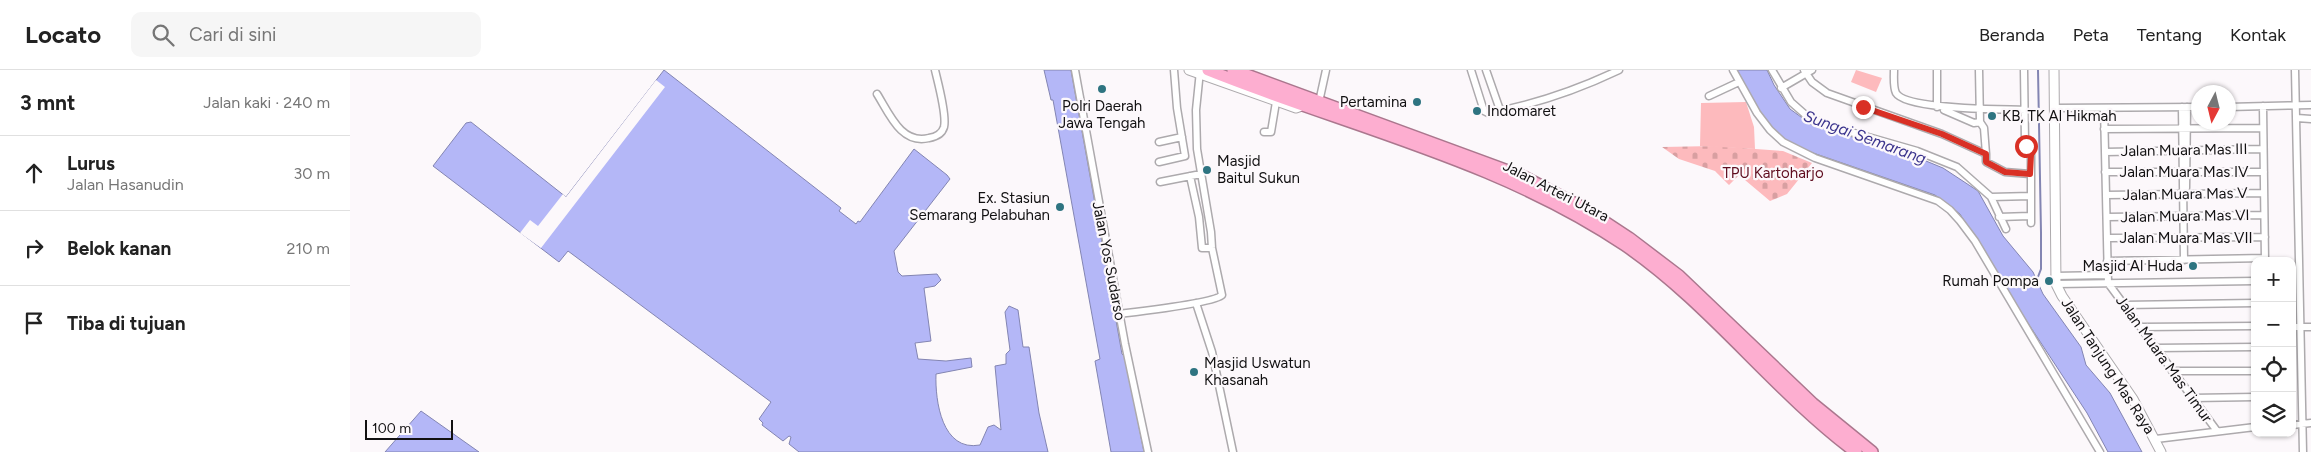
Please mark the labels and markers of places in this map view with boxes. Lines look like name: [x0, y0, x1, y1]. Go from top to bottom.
marker: Polri Daerah Jawa Tengah: [1096, 83, 1108, 95]
place label: Pertamina: [1340, 93, 1407, 111]
marker: Pertamina: [1411, 96, 1423, 108]
place label: Polri Daerah Jawa Tengah: [1059, 97, 1145, 132]
place label: Indomaret: [1487, 102, 1557, 120]
marker: Indomaret: [1471, 105, 1483, 117]
place label: KB, TK Al Hikmah: [2002, 107, 2117, 125]
marker: KB, TK Al Hikmah: [1986, 110, 1998, 122]
place label: Masjid Baitul Sukun: [1217, 152, 1300, 187]
marker: Masjid Baitul Sukun: [1201, 164, 1213, 176]
place label: Ex. Stasiun Semarang Pelabuhan: [909, 189, 1050, 224]
marker: Ex. Stasiun Semarang Pelabuhan: [1054, 201, 1066, 213]
place label: Masjid Al Huda: [2082, 257, 2183, 275]
marker: Masjid Al Huda: [2187, 260, 2199, 272]
place label: Rumah Pompa: [1942, 272, 2039, 290]
marker: Rumah Pompa: [2043, 275, 2055, 287]
place label: Masjid Uswatun Khasanah: [1204, 354, 1311, 389]
marker: Masjid Uswatun Khasanah: [1188, 366, 1200, 378]

